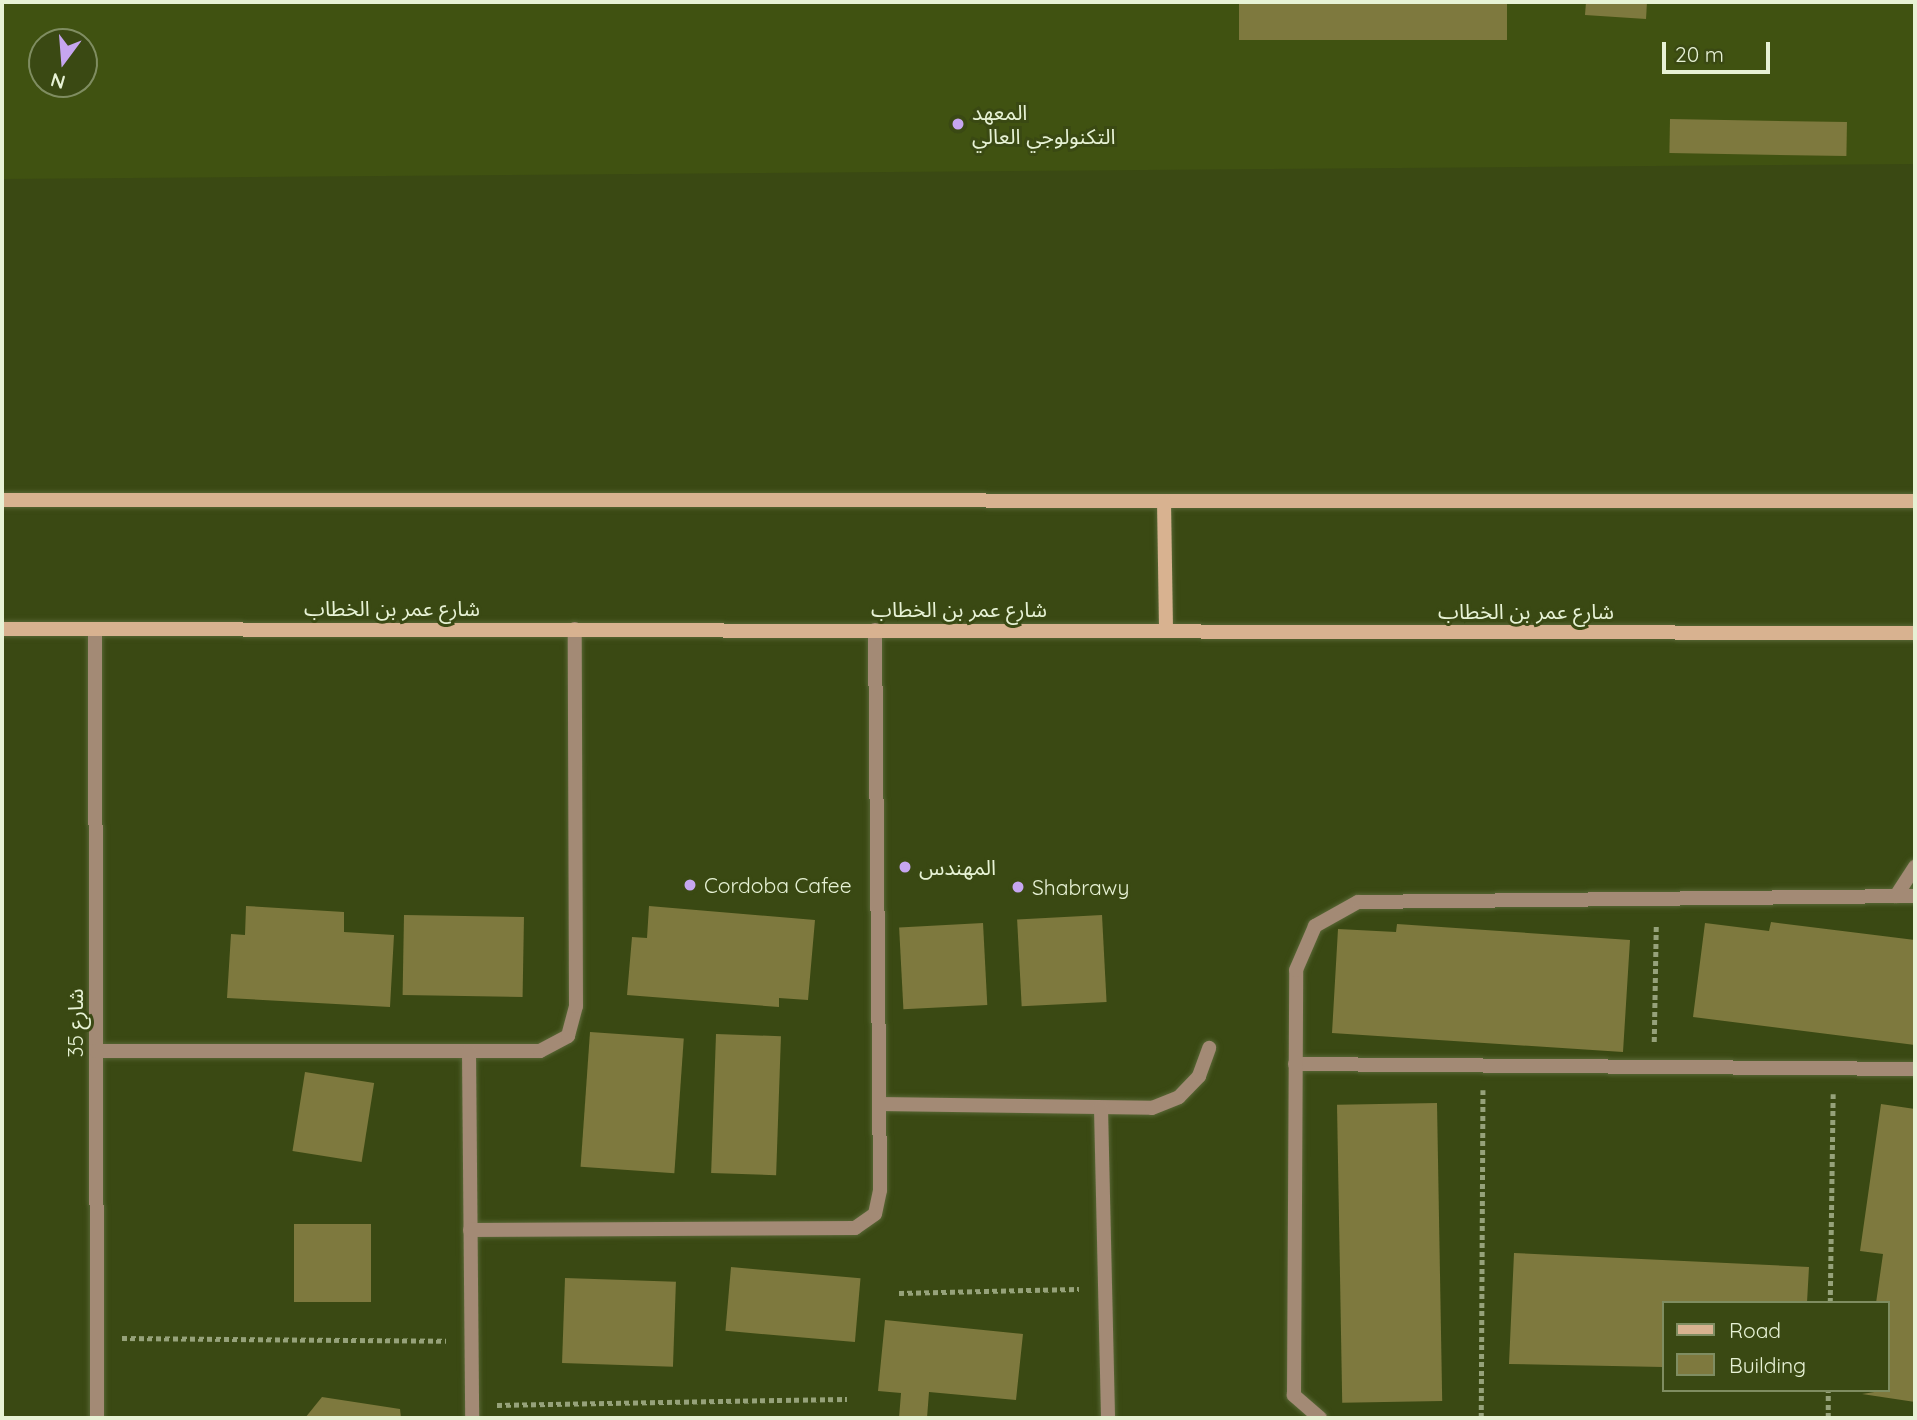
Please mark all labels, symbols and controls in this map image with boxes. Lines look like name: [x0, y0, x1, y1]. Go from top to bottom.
north arrow: [28, 28, 98, 98]
scale bar: [1665, 28, 1773, 72]
text: 20 m: [1675, 41, 1724, 67]
text: N: [48, 68, 68, 95]
place label: المعهد التكنولوجي العالي: [972, 99, 1115, 149]
marker: المعهد التكنولوجي العالي: [950, 116, 966, 132]
street label: شارع عمر بن الخطاب: [304, 595, 480, 621]
street label: شارع عمر بن الخطاب: [871, 596, 1047, 622]
street label: شارع عمر بن الخطاب: [1438, 598, 1614, 624]
place label: المهندس: [919, 854, 996, 880]
marker: المهندس: [897, 859, 913, 875]
place label: Cordoba Cafee: [704, 872, 852, 898]
place label: Shabrawy: [1032, 874, 1129, 900]
marker: Cordoba Cafee: [682, 877, 698, 893]
marker: Shabrawy: [1010, 879, 1026, 895]
street label: شارع 35: [62, 988, 88, 1058]
legend: [1661, 1301, 1889, 1392]
text: Road: [1729, 1317, 1781, 1343]
text: Building: [1729, 1352, 1806, 1378]

